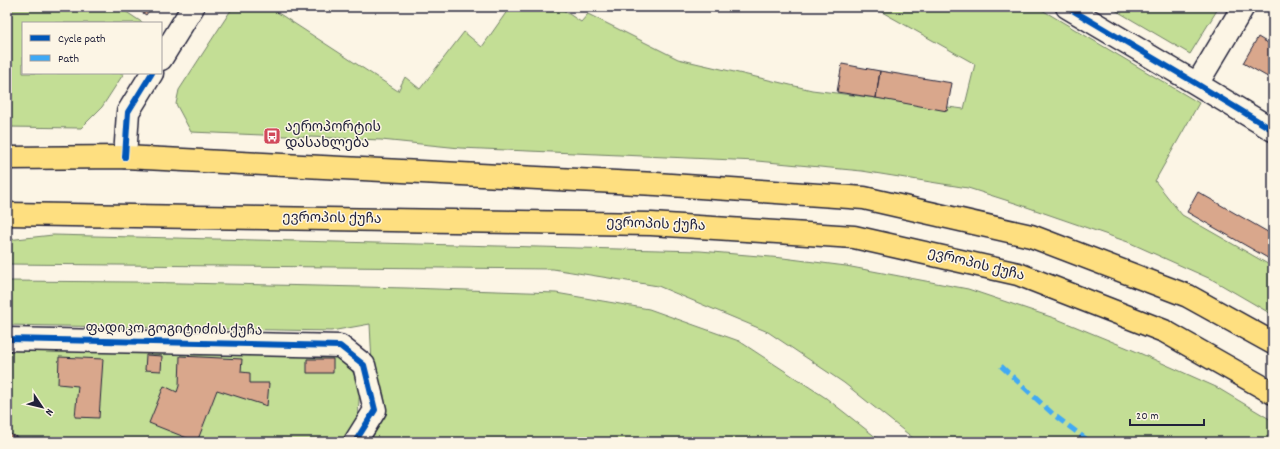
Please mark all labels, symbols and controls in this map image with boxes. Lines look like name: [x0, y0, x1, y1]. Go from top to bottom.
legend: [22, 22, 162, 74]
text: Cycle path: [58, 31, 106, 48]
text: Path: [58, 51, 79, 68]
place label: აეროპორტის დასახლება: [285, 118, 381, 154]
bus stop icon: აეროპორტის დასახლება: [262, 126, 282, 146]
street label: ევროპის ქუჩა: [282, 208, 382, 230]
street label: ევროპის ქუჩა: [606, 213, 706, 237]
street label: ევროპის ქუჩა: [925, 243, 1027, 287]
street label: ფადიკო გოგიტიძის ქუჩა: [85, 318, 263, 342]
north arrow: [22, 387, 62, 427]
scale bar: [1130, 401, 1204, 427]
text: N: [40, 405, 57, 419]
text: 20 m: [1136, 408, 1159, 425]

